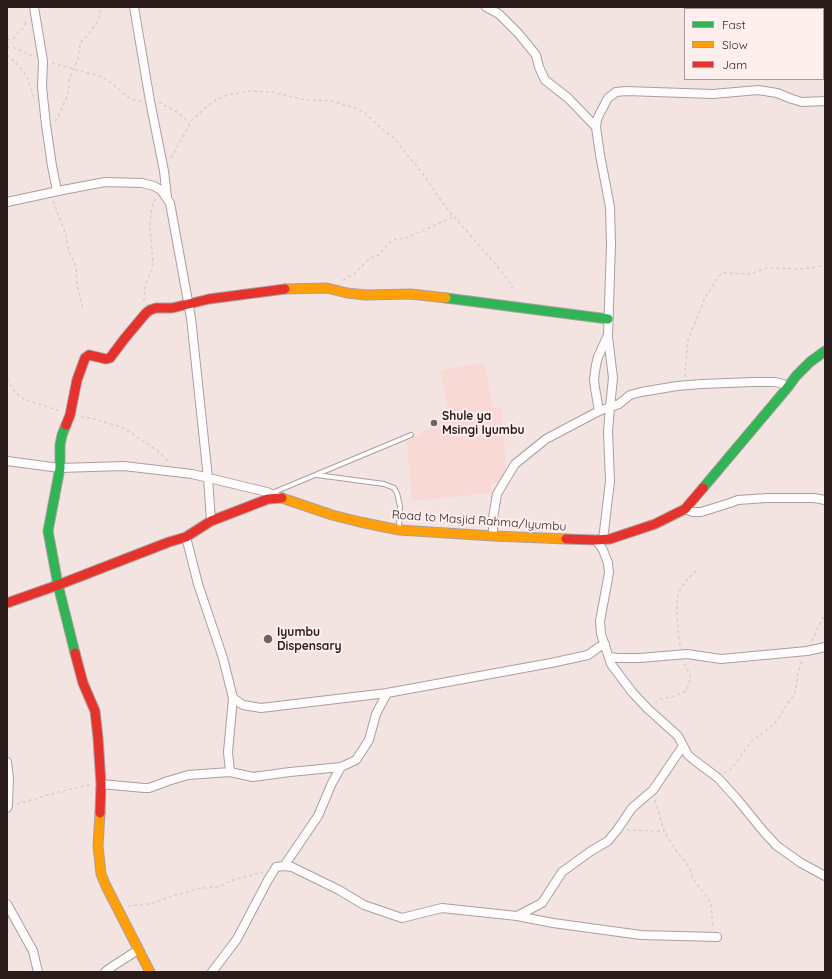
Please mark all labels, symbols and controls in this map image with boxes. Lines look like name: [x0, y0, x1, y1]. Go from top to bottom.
legend: [684, 8, 824, 80]
text: Fast: [722, 17, 746, 32]
text: Slow: [722, 37, 748, 52]
text: Jam: [722, 57, 747, 72]
place label: Shule ya Msingi Iyumbu: [442, 409, 524, 437]
marker: Shule ya Msingi Iyumbu: [429, 418, 439, 428]
street label: Road to Masjid Rahma/Iyumbu: [391, 508, 567, 534]
place label: Iyumbu Dispensary: [277, 625, 342, 653]
marker: Iyumbu Dispensary: [262, 633, 274, 645]

